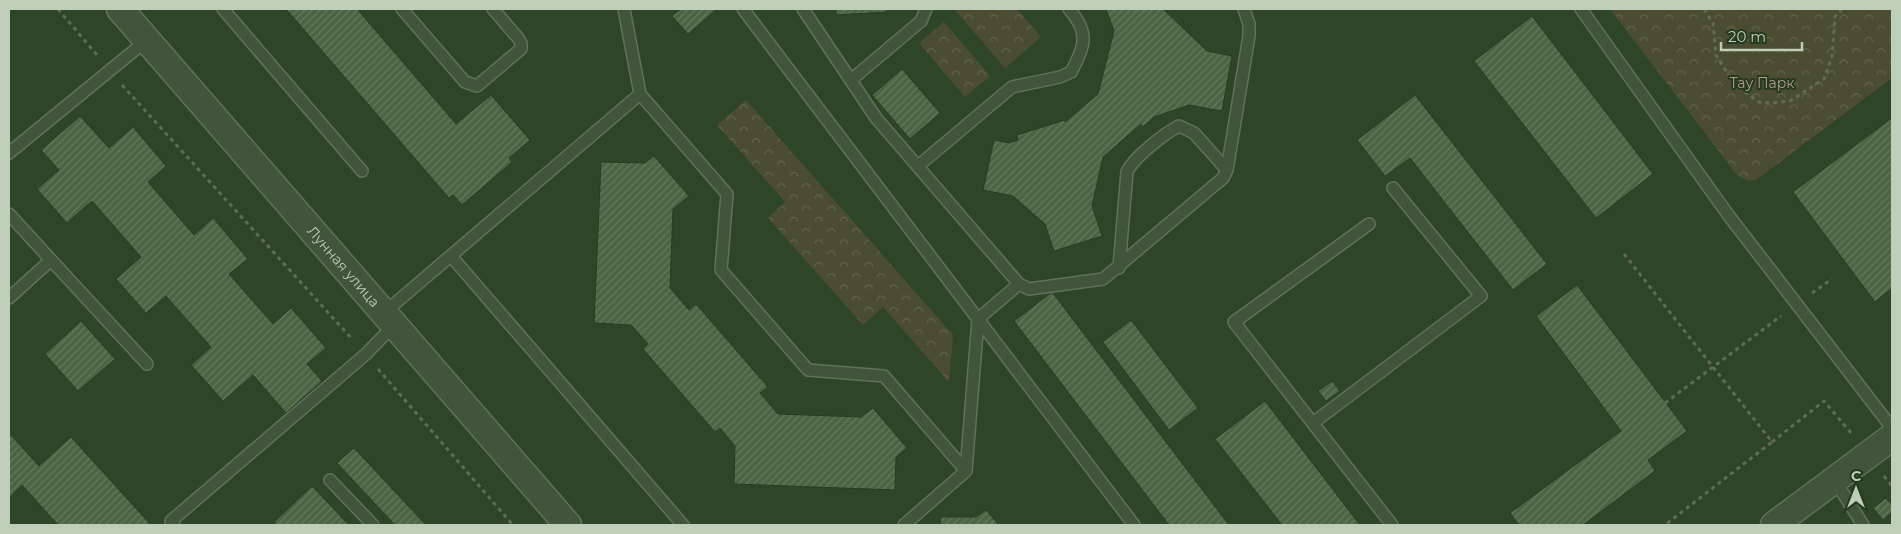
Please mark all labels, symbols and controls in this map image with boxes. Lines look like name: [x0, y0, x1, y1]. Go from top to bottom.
scale bar: [1721, 20, 1802, 52]
text: 20 m: [1728, 27, 1766, 46]
park label: Тау Парк: [1730, 74, 1794, 92]
street label: Лунная улица: [303, 222, 384, 311]
north arrow: [1831, 464, 1881, 514]
text: С: [1851, 467, 1861, 485]

